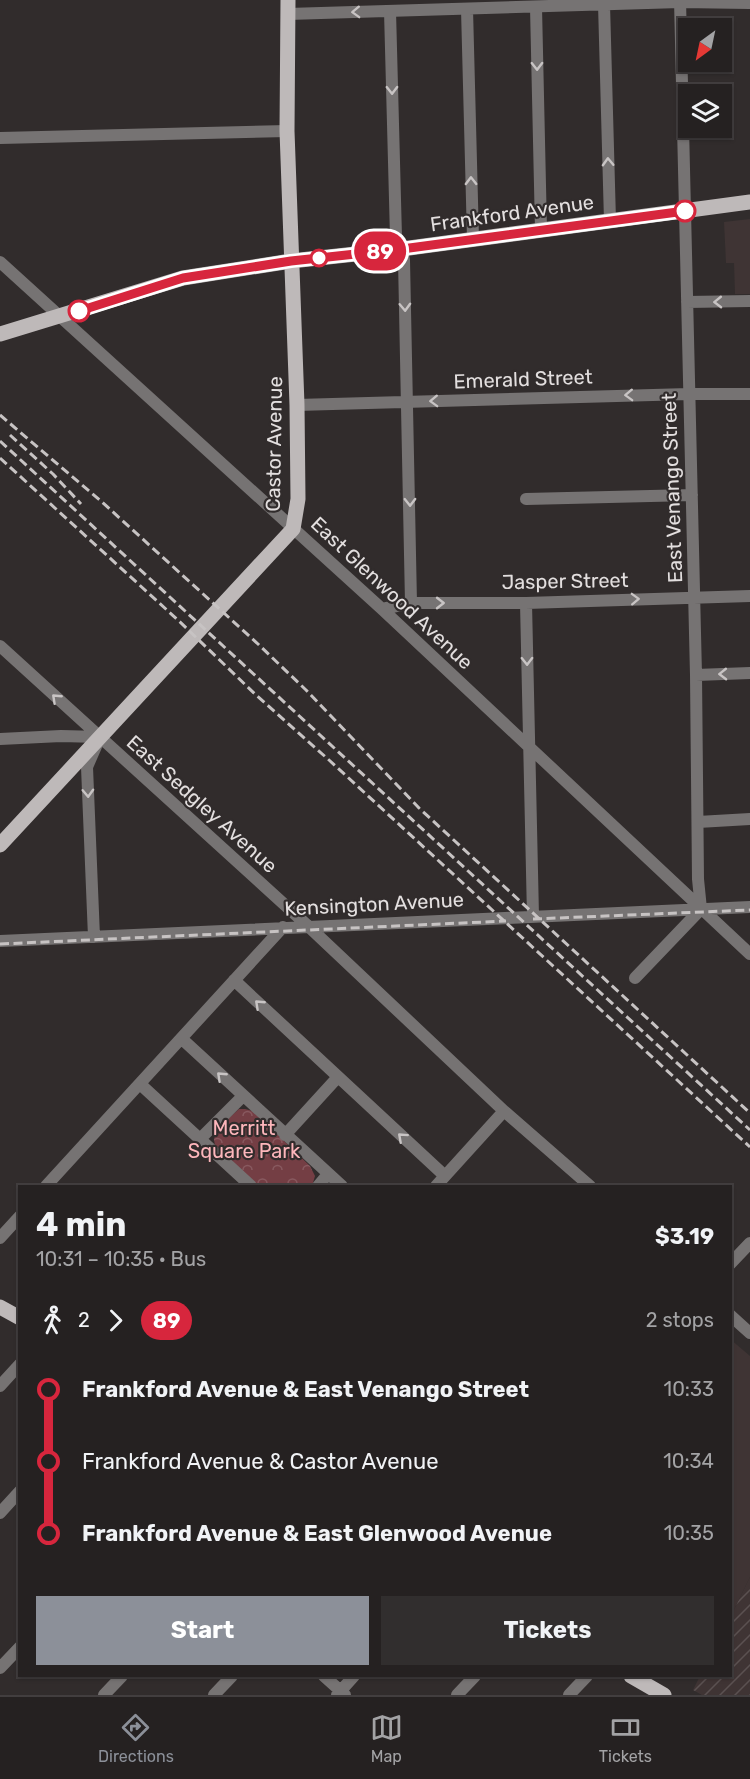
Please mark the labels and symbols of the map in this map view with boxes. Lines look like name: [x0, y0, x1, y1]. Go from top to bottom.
one-way arrow: [351, 6, 360, 18]
north arrow: [678, 18, 732, 72]
one-way arrow: [531, 61, 544, 70]
one-way arrow: [386, 86, 398, 95]
one-way arrow: [602, 158, 615, 167]
one-way arrow: [465, 176, 478, 185]
street label: Frankford Avenue: [429, 190, 595, 236]
unlabelled marker: [674, 200, 696, 222]
line badge: 89: [353, 232, 407, 270]
unlabelled marker: [310, 249, 328, 267]
one-way arrow: [714, 295, 723, 308]
unlabelled marker: [68, 300, 90, 322]
one-way arrow: [399, 303, 412, 312]
street label: Emerald Street: [453, 365, 593, 393]
street label: Castor Avenue: [261, 376, 287, 512]
one-way arrow: [624, 389, 633, 402]
street label: East Venango Street: [657, 392, 687, 583]
one-way arrow: [429, 395, 438, 407]
one-way arrow: [403, 498, 416, 507]
street label: East Glenwood Avenue: [306, 512, 478, 674]
street label: Jasper Street: [501, 568, 629, 594]
one-way arrow: [630, 593, 639, 606]
one-way arrow: [435, 597, 444, 609]
one-way arrow: [521, 656, 534, 665]
one-way arrow: [719, 668, 728, 680]
one-way arrow: [53, 694, 63, 705]
street label: East Sedgley Avenue: [122, 730, 282, 878]
one-way arrow: [81, 789, 94, 798]
street label: Kensington Avenue: [284, 887, 464, 921]
one-way arrow: [255, 1000, 265, 1011]
one-way arrow: [217, 1072, 228, 1083]
park label: Merritt Square Park: [188, 1116, 301, 1163]
one-way arrow: [398, 1133, 408, 1144]

